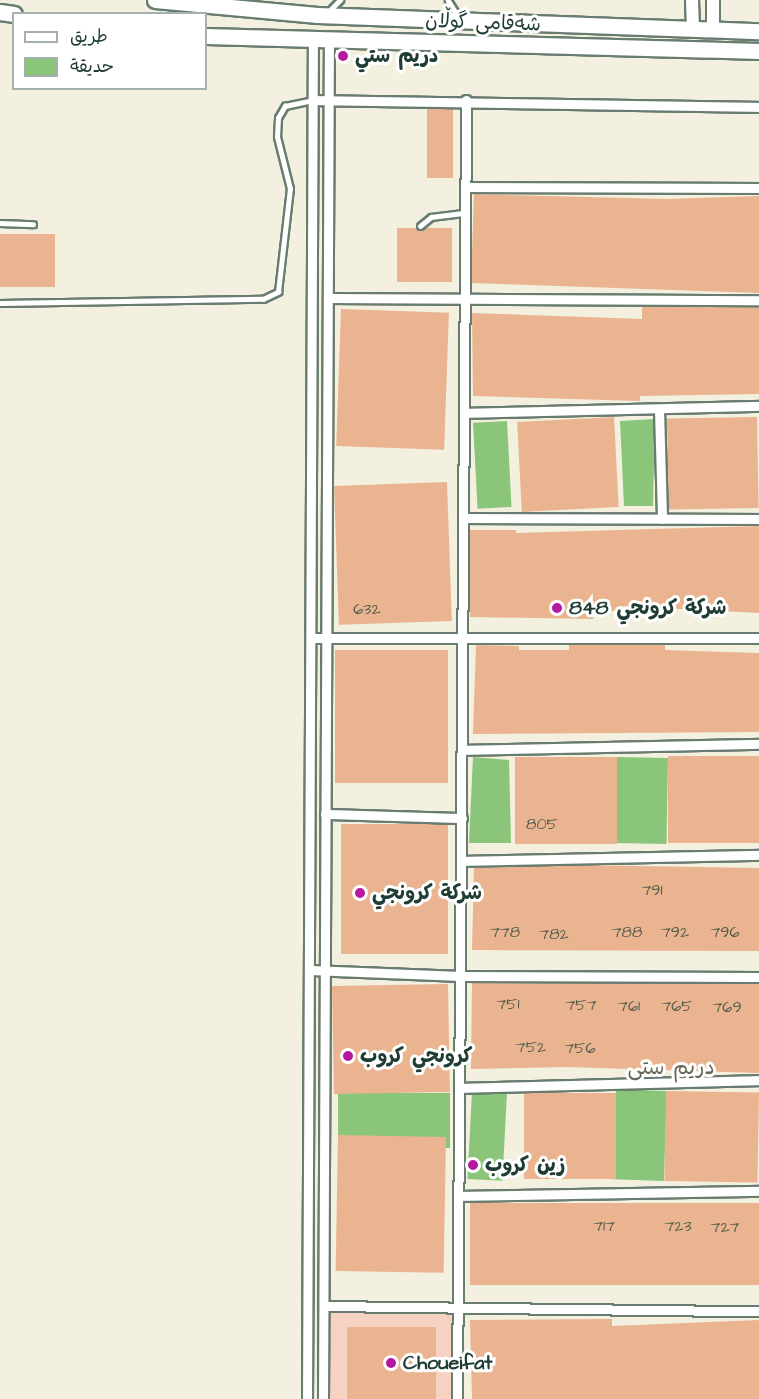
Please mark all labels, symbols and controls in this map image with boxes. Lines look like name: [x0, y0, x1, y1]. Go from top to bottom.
street label: شەقامی گوڵان: [425, 9, 541, 37]
legend: [12, 12, 207, 90]
text: طريق: [70, 24, 108, 49]
place label: دريم ستي: [355, 44, 438, 68]
marker: دريم ستي: [336, 49, 350, 63]
text: حديقة: [70, 54, 114, 79]
place label: شركة كرونجي 848: [569, 596, 726, 620]
house number: 632: [353, 599, 381, 619]
marker: شركة كرونجي 848: [550, 601, 564, 615]
house number: 805: [526, 814, 558, 834]
house number: 791: [642, 880, 662, 900]
place label: شركة كرونجي: [372, 881, 482, 905]
marker: شركة كرونجي: [353, 886, 367, 900]
house number: 778: [490, 922, 520, 942]
house number: 788: [612, 922, 642, 942]
house number: 792: [661, 922, 689, 942]
house number: 796: [711, 922, 739, 942]
house number: 782: [539, 924, 569, 944]
house number: 751: [496, 994, 520, 1014]
house number: 757: [565, 995, 597, 1015]
house number: 761: [618, 996, 640, 1016]
house number: 765: [661, 996, 693, 1016]
house number: 769: [713, 997, 741, 1017]
house number: 752: [516, 1037, 546, 1057]
house number: 756: [564, 1038, 596, 1058]
place label: كرونجي كروب: [360, 1044, 472, 1068]
marker: كرونجي كروب: [341, 1049, 355, 1063]
district label: دریم ستی: [627, 1055, 715, 1081]
place label: زين كروب: [485, 1153, 565, 1177]
marker: زين كروب: [466, 1158, 480, 1172]
house number: 717: [593, 1216, 615, 1236]
house number: 723: [664, 1216, 692, 1236]
house number: 727: [711, 1217, 739, 1237]
place label: Choueifat: [403, 1351, 492, 1375]
marker: Choueifat: [384, 1356, 398, 1370]

